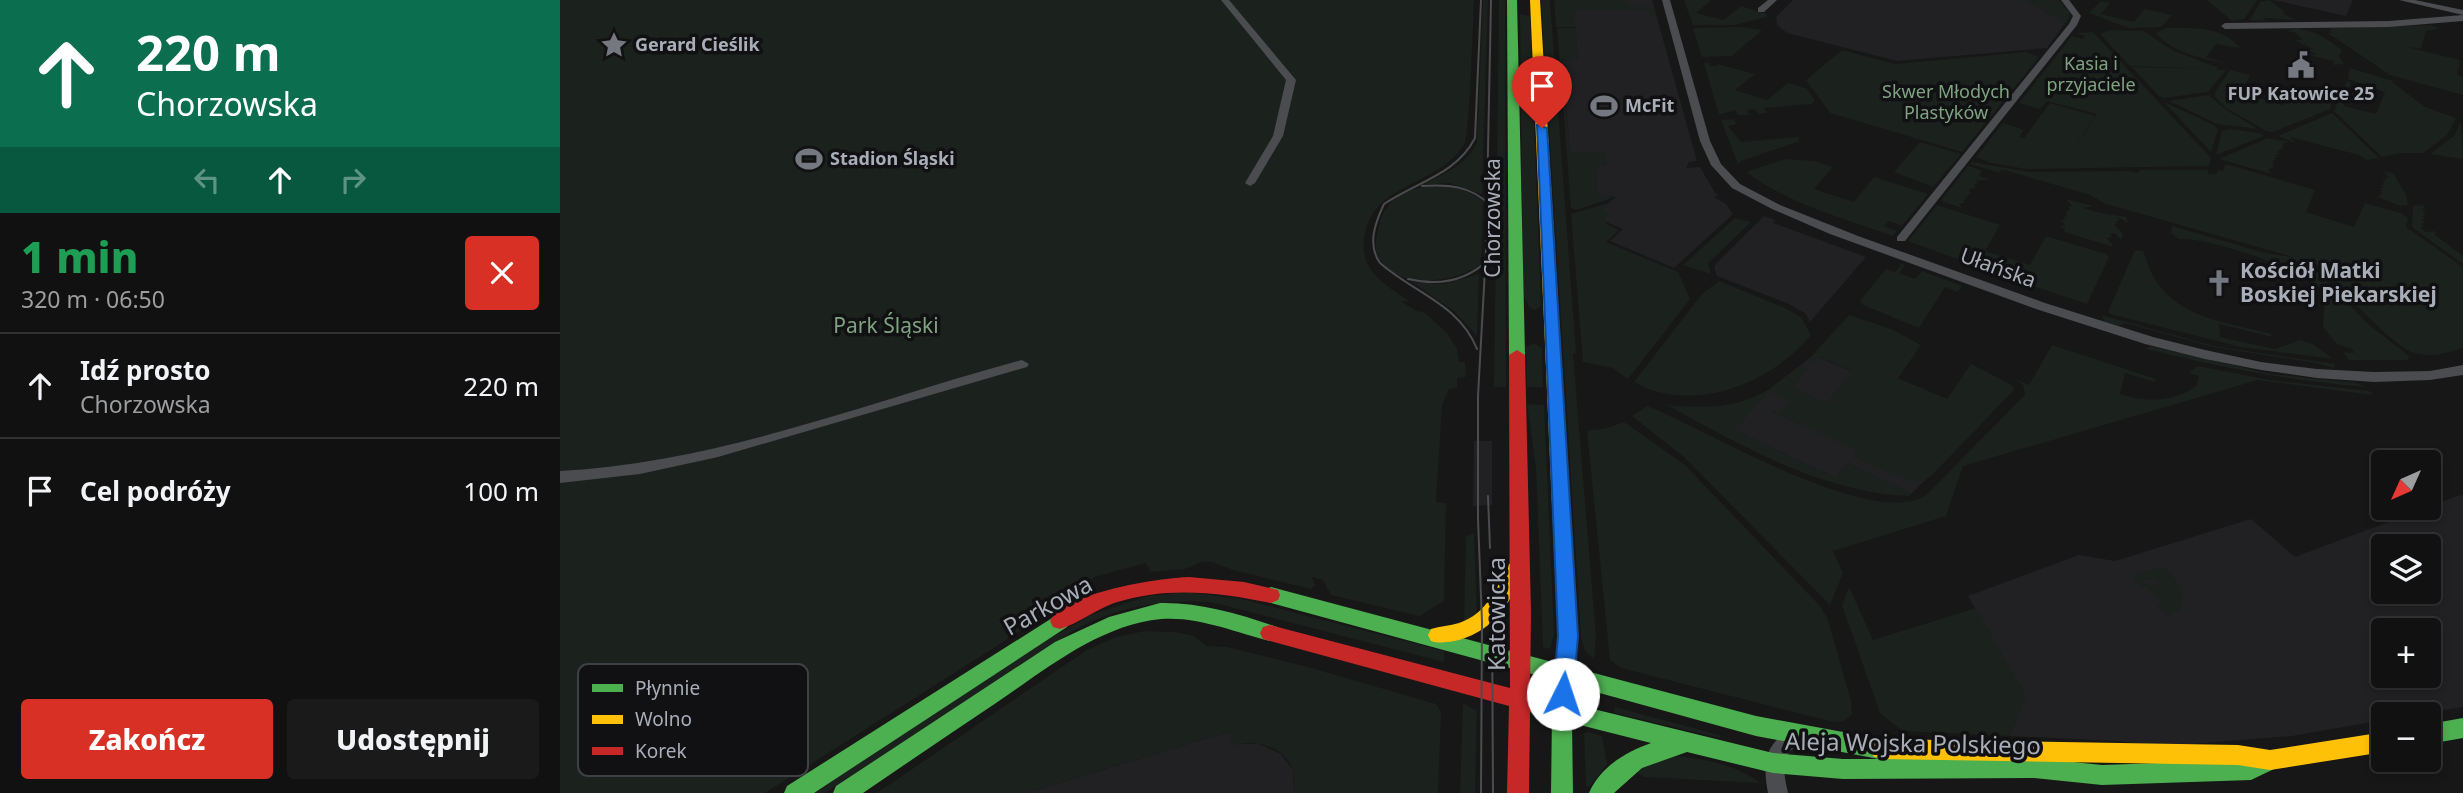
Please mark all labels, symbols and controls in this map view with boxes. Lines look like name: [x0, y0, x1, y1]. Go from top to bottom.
text: 220 m: [136, 19, 281, 85]
icon: ahead: [21, 28, 112, 119]
place icon: Gerard Cieślik: [599, 30, 629, 60]
place label: Gerard Cieślik: [635, 32, 760, 56]
public building icon: FUP Katowice 25: [2286, 50, 2316, 80]
park label: Kasia i przyjaciele: [2046, 51, 2136, 96]
pin: [1512, 56, 1572, 128]
icon: arrive: [1523, 67, 1561, 105]
park label: Skwer Młodych Plastyków: [1882, 79, 2010, 124]
place label: FUP Katowice 25: [2228, 81, 2374, 105]
text: Chorzowska: [136, 82, 318, 125]
sports icon: McFit: [1589, 91, 1619, 121]
place label: McFit: [1625, 93, 1675, 117]
sports icon: Stadion Śląski: [794, 144, 824, 174]
place label: Stadion Śląski: [830, 146, 955, 170]
street label: Chorzowska: [1478, 158, 1506, 278]
icon: left: [188, 161, 226, 199]
icon: ahead: [261, 161, 299, 199]
icon: right: [334, 161, 372, 199]
text: 1 min: [21, 228, 138, 285]
button: close: [465, 236, 539, 310]
street label: Ułańska: [1957, 240, 2040, 294]
place label: Kościół Matki Boskiej Piekarskiej: [2240, 256, 2437, 308]
church icon: Kościół Matki Boskiej Piekarskiej: [2204, 268, 2234, 298]
text: 320 m · 06:50: [21, 283, 165, 315]
park label: Park Śląski: [833, 311, 939, 339]
text: Idź prosto: [80, 352, 211, 388]
icon: ahead: [21, 367, 59, 405]
text: 220 m: [463, 368, 539, 404]
text: Chorzowska: [80, 388, 211, 420]
north arrow: [2371, 450, 2441, 520]
map controls: [2371, 450, 2441, 772]
icon: arrive: [21, 472, 59, 510]
text: Cel podróży: [80, 473, 231, 509]
text: 100 m: [463, 473, 539, 509]
button: layers: [2371, 534, 2441, 604]
street label: Katowicka: [1479, 557, 1512, 671]
street label: Parkowa: [997, 567, 1098, 643]
button: +: [2371, 618, 2441, 688]
position arrow: [1526, 657, 1600, 731]
legend: [578, 664, 808, 776]
text: Płynnie: [635, 675, 700, 701]
button: Zakończ: [21, 699, 273, 779]
button: Udostępnij: [287, 699, 539, 779]
button: −: [2371, 702, 2441, 772]
text: Wolno: [635, 706, 692, 732]
street label: Aleja Wojska Polskiego: [1785, 724, 2041, 761]
text: Korek: [635, 738, 687, 764]

